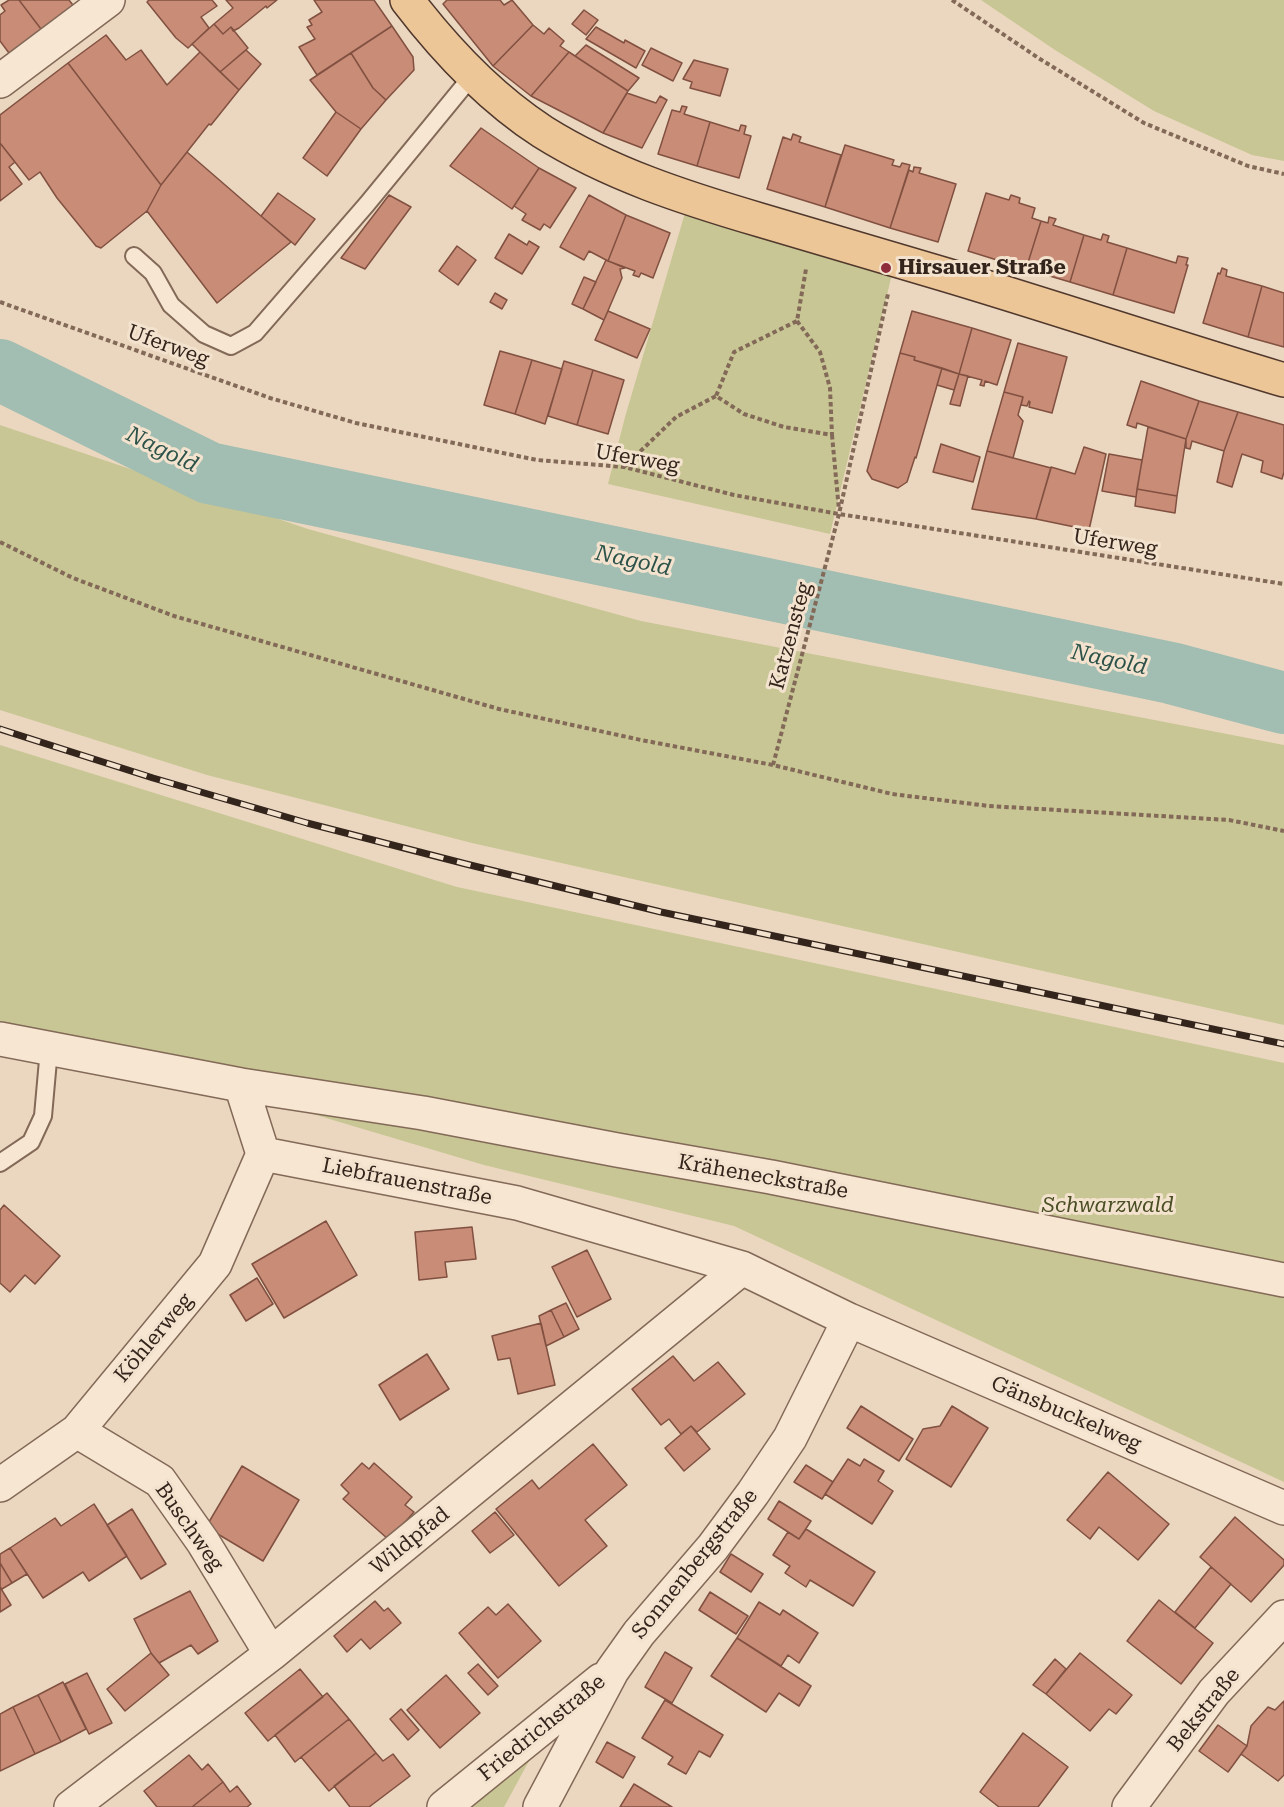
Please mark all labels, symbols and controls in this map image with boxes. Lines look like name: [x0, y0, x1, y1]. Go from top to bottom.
place label: Hirsauer Straße: [898, 255, 1066, 281]
marker: Hirsauer Straße: [879, 261, 893, 275]
street label: Uferweg: [124, 320, 212, 372]
water label: Nagold: [122, 421, 202, 479]
street label: Uferweg: [593, 439, 681, 479]
street label: Uferweg: [1071, 524, 1159, 562]
water label: Nagold: [593, 540, 673, 582]
street label: Katzensteg: [765, 580, 817, 692]
water label: Nagold: [1069, 639, 1149, 681]
street label: Kräheneckstraße: [676, 1150, 850, 1204]
street label: Liebfrauenstraße: [320, 1153, 494, 1211]
park label: Schwarzwald: [1042, 1193, 1174, 1219]
street label: Köhlerweg: [110, 1288, 198, 1388]
street label: Gänsbuckelweg: [987, 1371, 1145, 1457]
street label: Buschweg: [149, 1478, 229, 1576]
street label: Sonnenbergstraße: [627, 1484, 763, 1644]
street label: Wildpfad: [366, 1502, 454, 1580]
street label: Bekstraße: [1162, 1663, 1246, 1757]
street label: Friedrichstraße: [474, 1669, 610, 1787]

